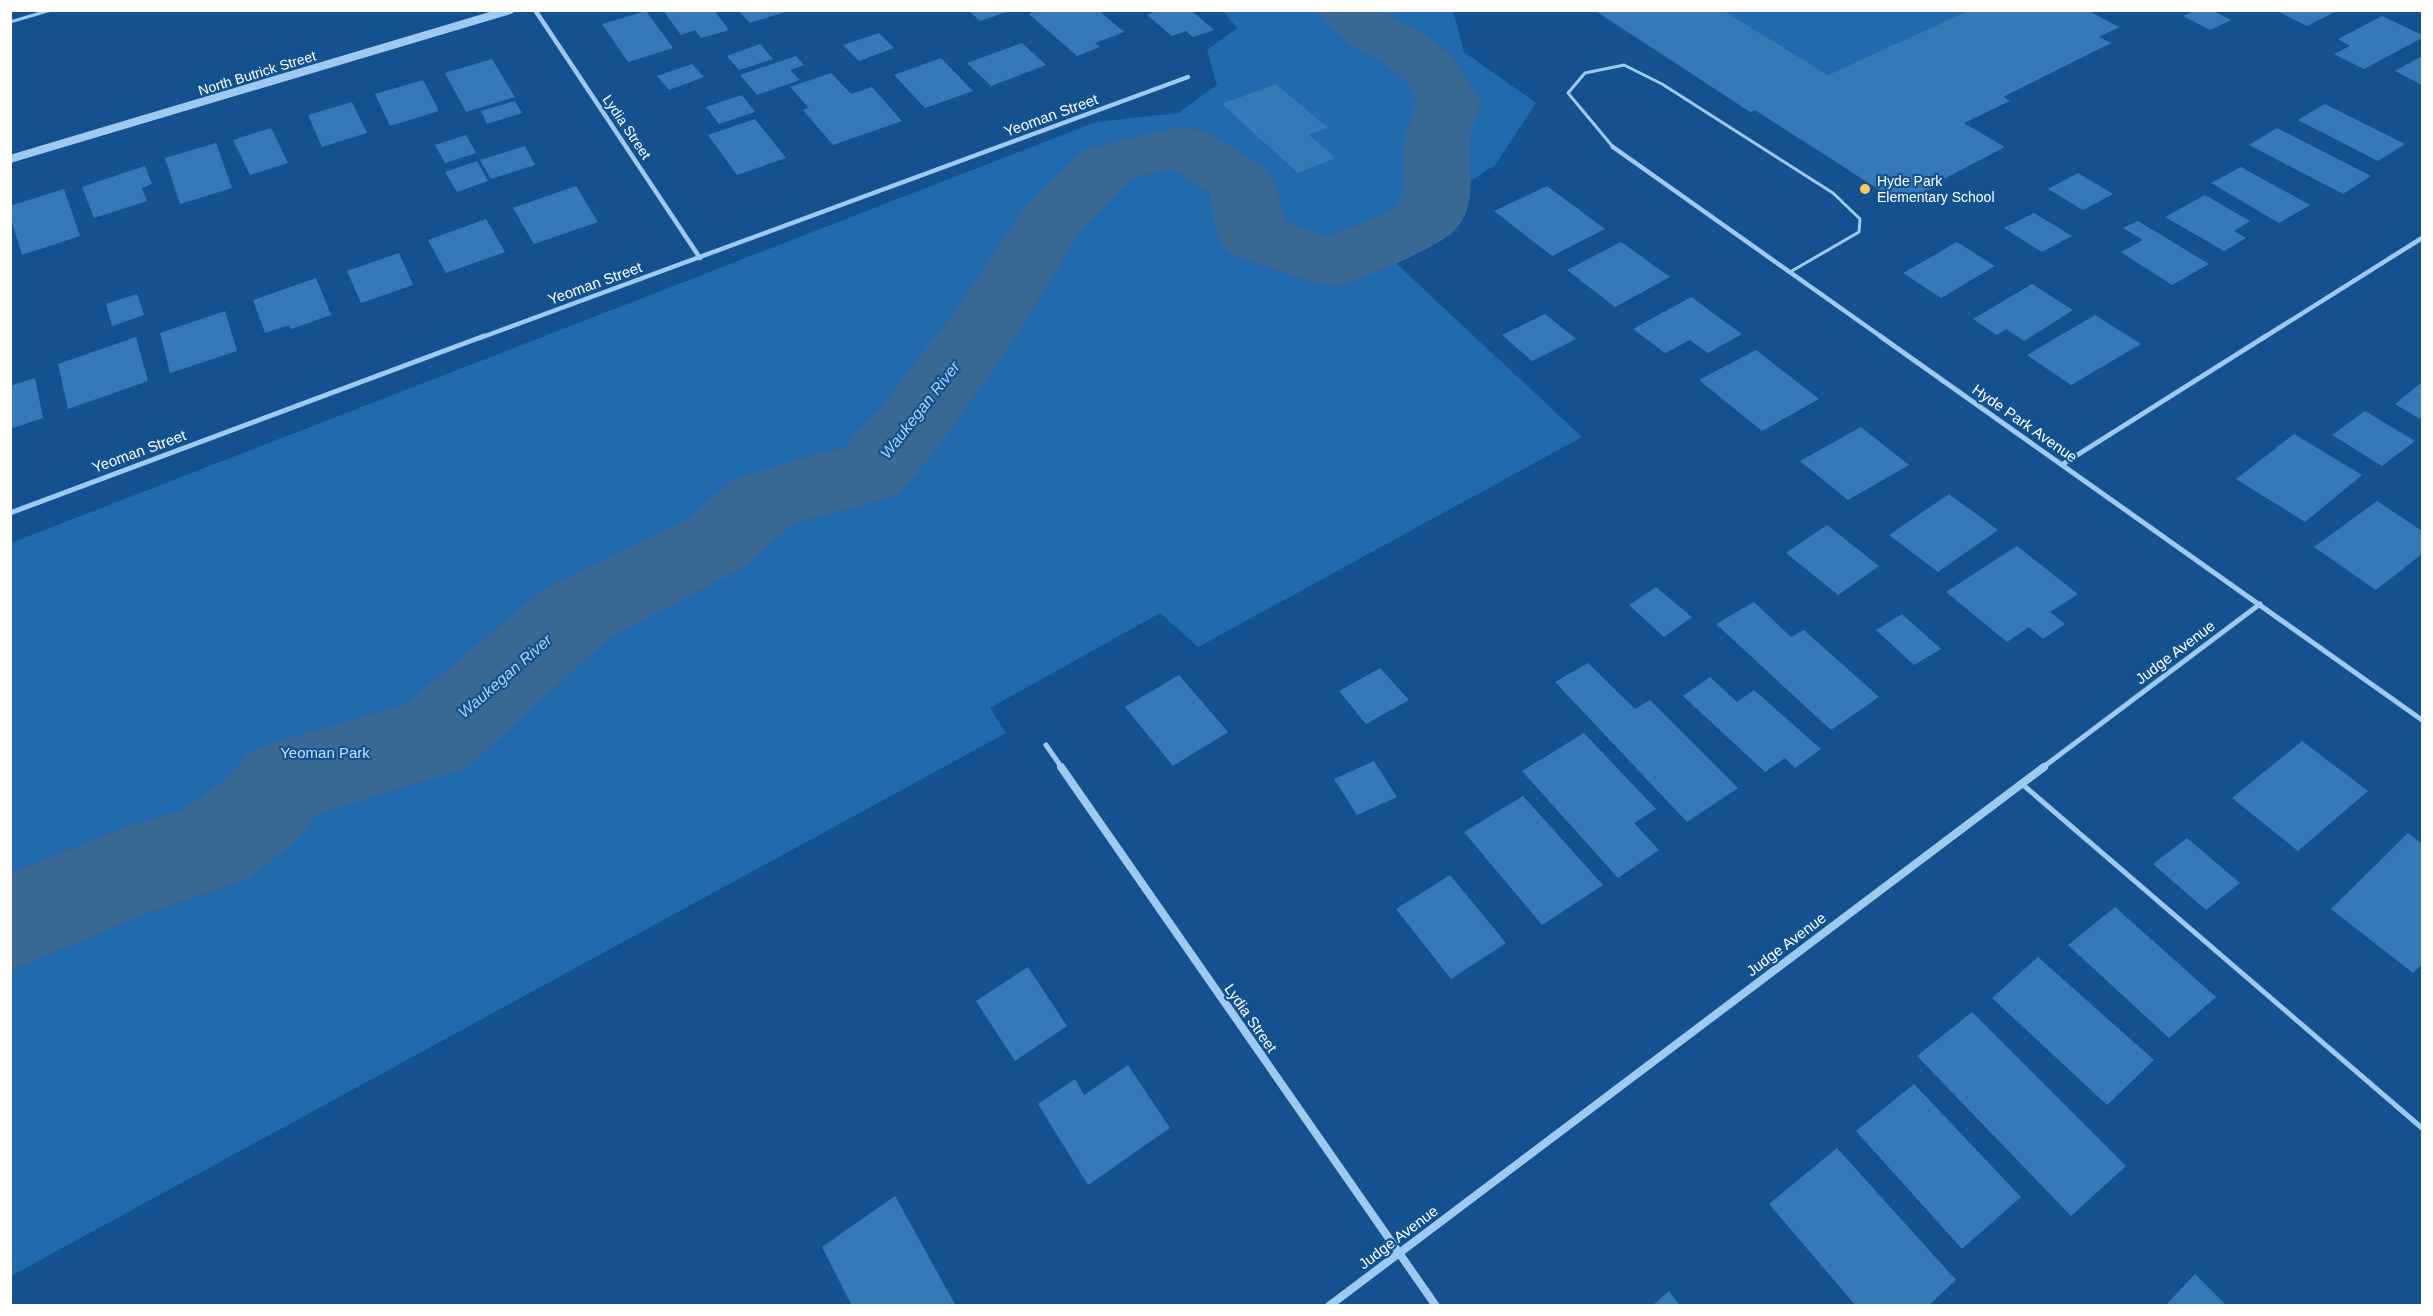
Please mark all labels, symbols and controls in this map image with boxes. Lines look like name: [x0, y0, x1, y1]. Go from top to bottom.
street label: North Butrick Street: [196, 47, 318, 99]
street label: Yeoman Street: [1002, 90, 1101, 140]
street label: Lydia Street: [600, 92, 654, 162]
place label: Hyde Park Elementary School: [1877, 173, 1995, 205]
marker: Hyde Park Elementary School: [1858, 182, 1872, 196]
street label: Yeoman Street: [546, 258, 645, 308]
water label: Waukegan River: [877, 358, 963, 462]
street label: Hyde Park Avenue: [1969, 380, 2081, 466]
street label: Yeoman Street: [90, 426, 189, 476]
street label: Judge Avenue: [2132, 617, 2218, 687]
water label: Waukegan River: [455, 630, 556, 721]
park label: Yeoman Park: [280, 744, 370, 761]
street label: Judge Avenue: [1743, 909, 1829, 979]
street label: Lydia Street: [1221, 981, 1281, 1056]
street label: Judge Avenue: [1355, 1202, 1441, 1272]

